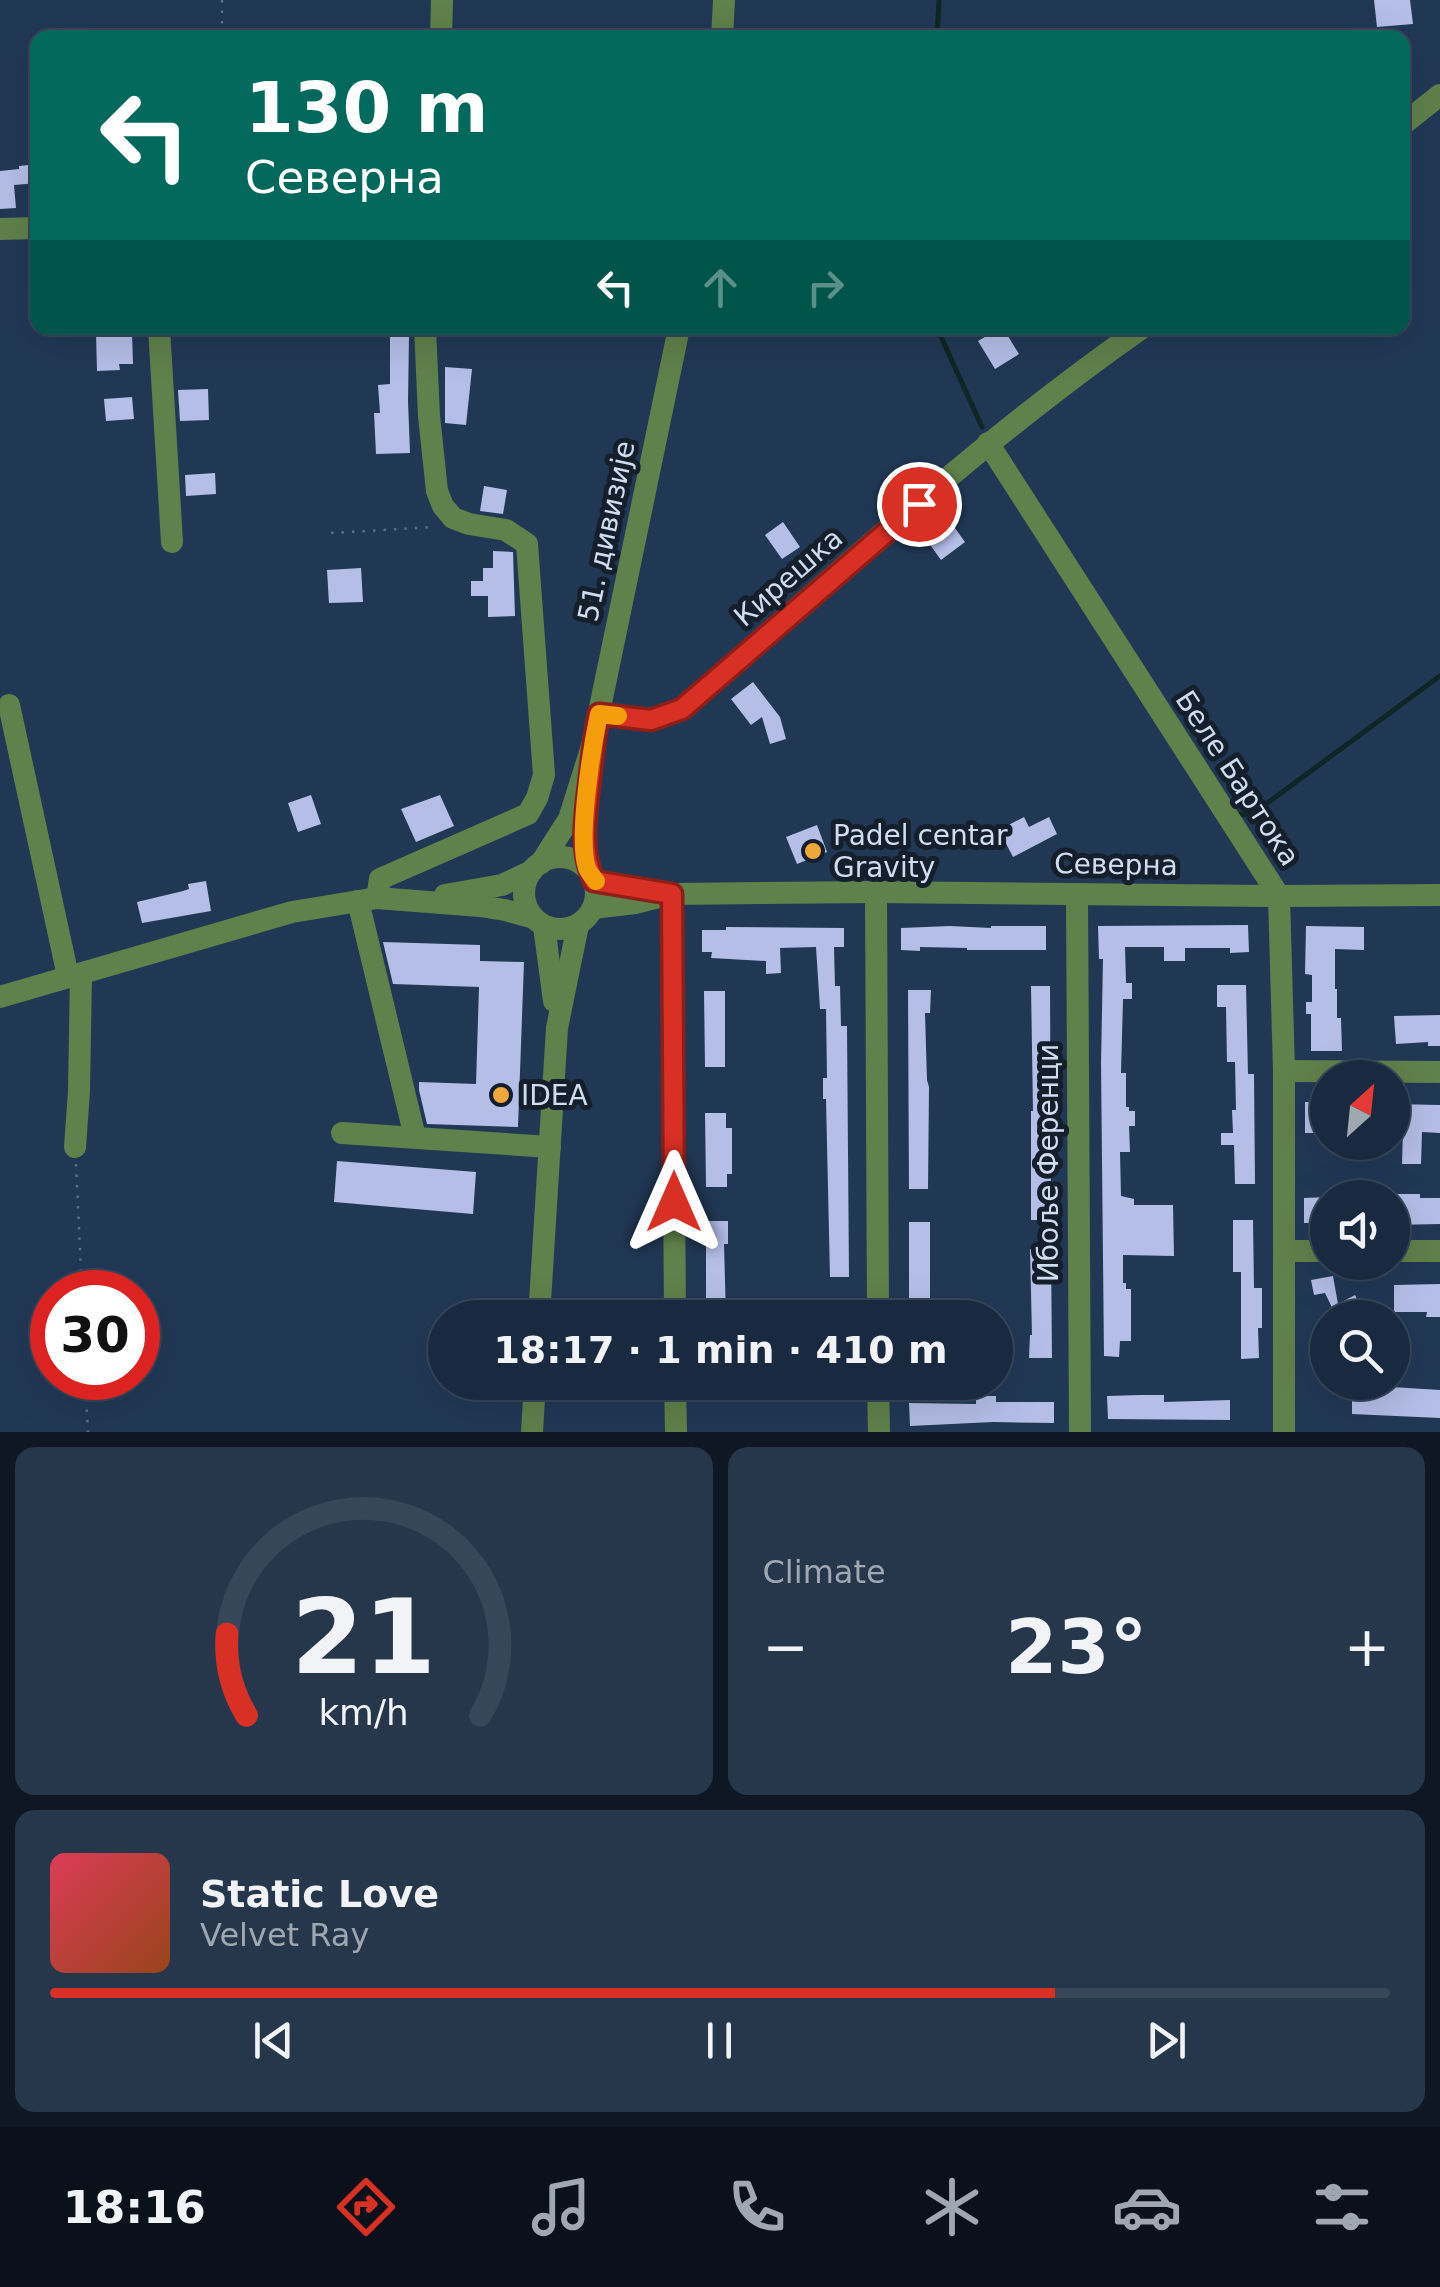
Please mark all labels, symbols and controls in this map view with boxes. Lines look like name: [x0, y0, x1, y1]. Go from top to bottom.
text: 130 m: [245, 67, 488, 149]
icon: left: [80, 70, 210, 200]
text: Северна: [245, 151, 444, 204]
icon: left: [588, 260, 643, 315]
icon: ahead: [693, 260, 748, 315]
icon: right: [798, 260, 853, 315]
street label: 51. дивизије: [571, 438, 642, 624]
pin: [877, 462, 962, 547]
icon: arrive: [892, 477, 947, 532]
street label: Кирешка: [727, 521, 849, 633]
street label: Беле Бартока: [1169, 685, 1306, 872]
place label: Padel centar Gravity: [833, 819, 1008, 884]
marker: Padel centar Gravity: [802, 840, 824, 862]
street label: Северна: [1054, 847, 1178, 882]
street label: Ибоље Ференци: [1032, 1044, 1065, 1282]
north arrow: [1310, 1060, 1410, 1160]
map controls: [1310, 1060, 1410, 1400]
place label: IDEA: [521, 1079, 588, 1112]
marker: IDEA: [490, 1084, 512, 1106]
position arrow: [622, 1150, 726, 1254]
button: sound: [1310, 1180, 1410, 1280]
speed limit sign: 30: [30, 1270, 160, 1400]
button: search: [1310, 1300, 1410, 1400]
text: 18:17 · 1 min · 410 m: [493, 1328, 948, 1372]
text: Climate: [763, 1553, 886, 1591]
text: 21: [291, 1576, 436, 1698]
text: 23°: [1005, 1603, 1147, 1691]
text: −: [763, 1615, 809, 1679]
text: +: [1344, 1615, 1390, 1679]
text: km/h: [319, 1692, 409, 1733]
text: Static Love: [200, 1872, 439, 1916]
text: Velvet Ray: [200, 1916, 369, 1954]
icon: previous: [246, 2013, 301, 2068]
icon: pause: [692, 2013, 747, 2068]
icon: next: [1139, 2013, 1194, 2068]
icon: directions: [331, 2172, 401, 2242]
icon: music: [526, 2172, 596, 2242]
icon: phone: [722, 2172, 792, 2242]
icon: climate: [917, 2172, 987, 2242]
icon: car: [1112, 2172, 1182, 2242]
icon: filters: [1307, 2172, 1377, 2242]
text: 18:16: [63, 2181, 206, 2234]

